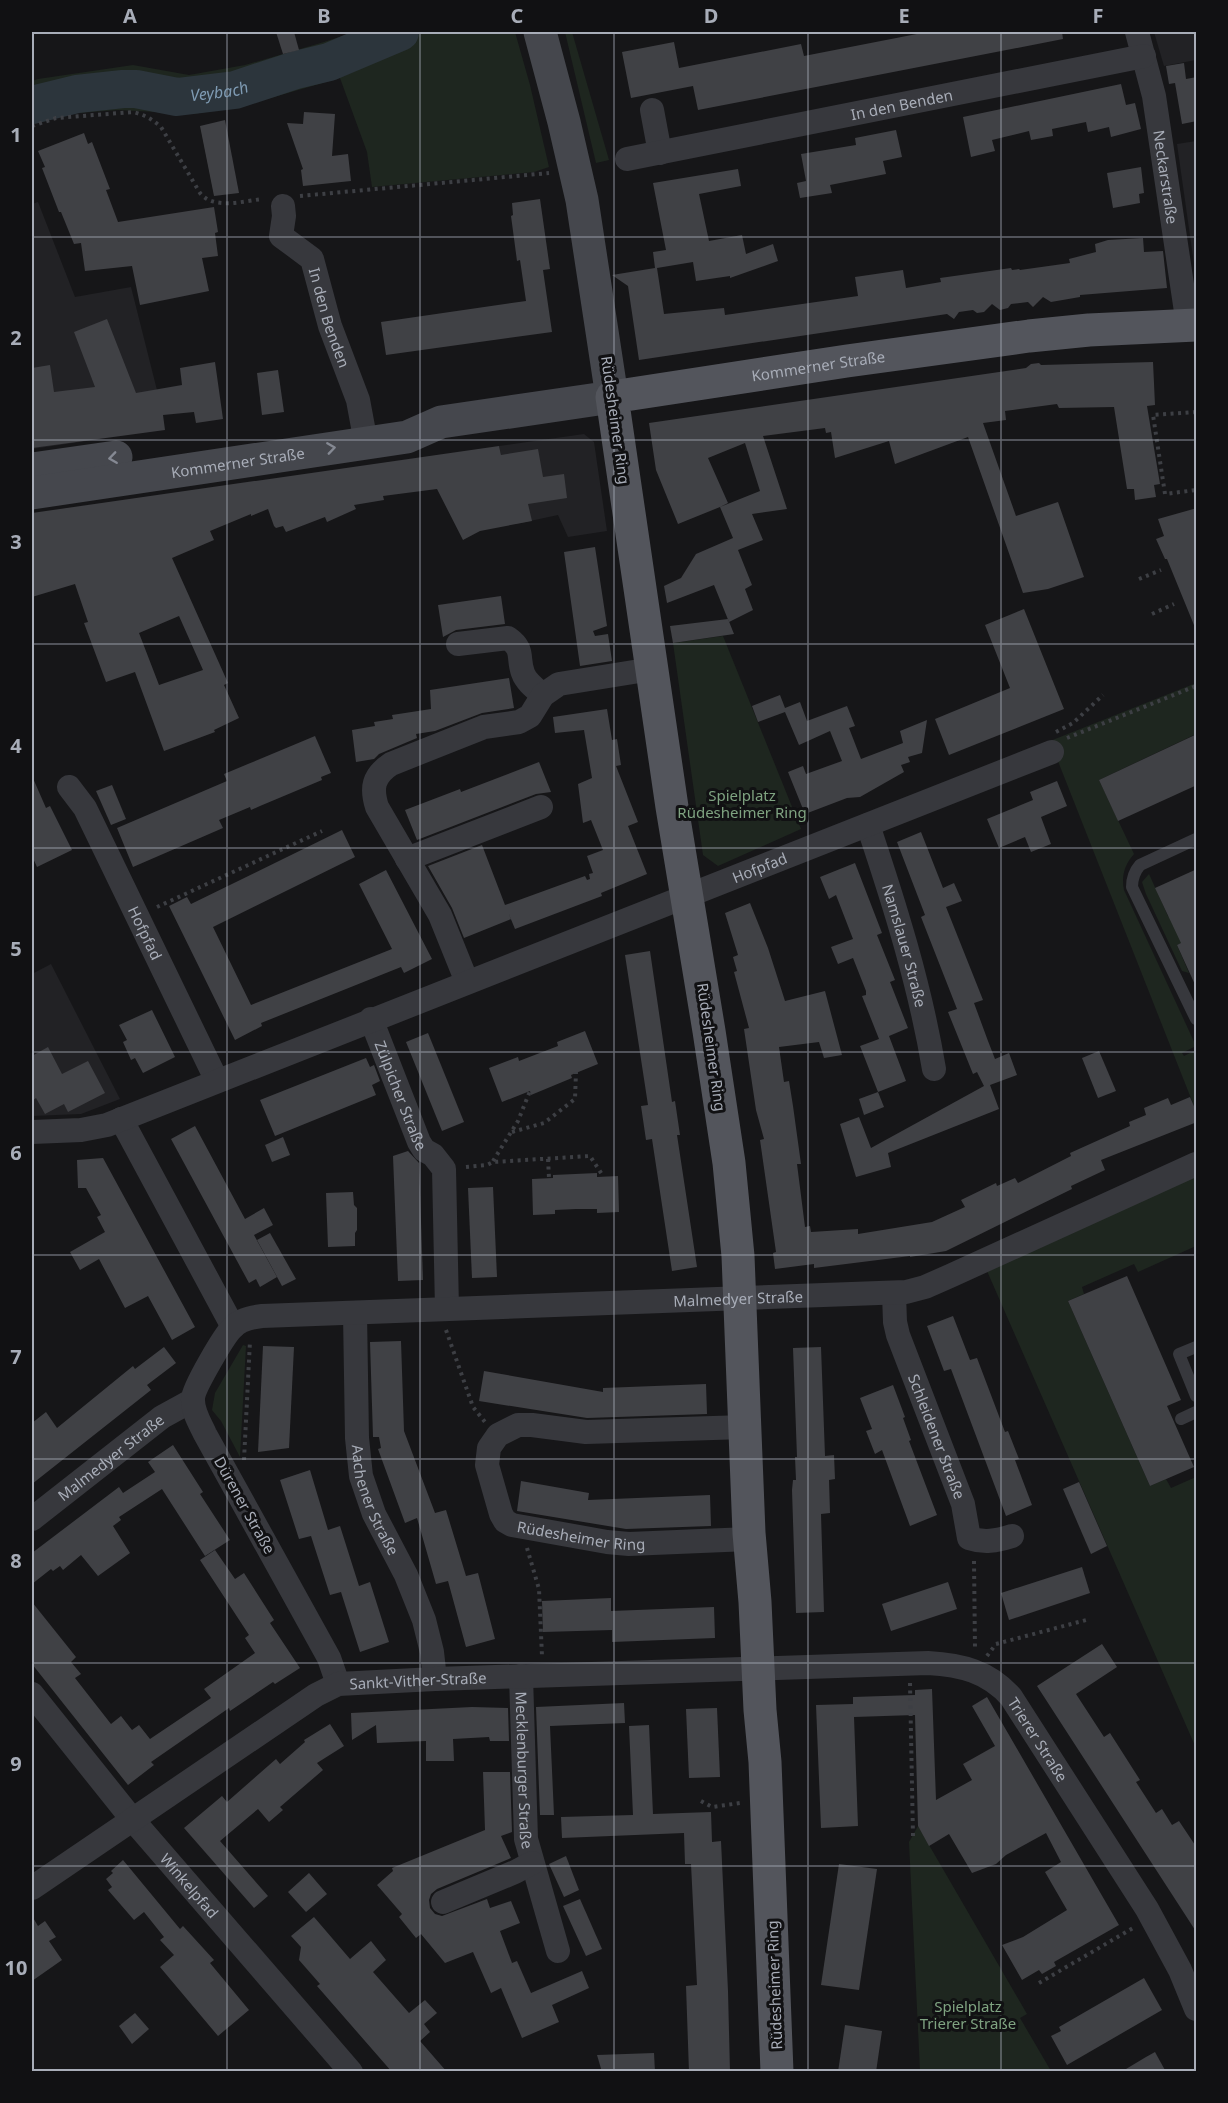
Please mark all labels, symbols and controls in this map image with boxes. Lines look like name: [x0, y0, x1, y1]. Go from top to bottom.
text: A: [123, 2, 137, 29]
text: B: [317, 2, 331, 29]
text: C: [511, 2, 524, 29]
text: D: [704, 2, 718, 29]
text: E: [898, 2, 910, 29]
text: F: [1093, 2, 1103, 29]
water label: Veybach: [189, 75, 251, 106]
street label: In den Benden: [849, 84, 954, 124]
text: 1: [10, 121, 22, 148]
street label: Neckarstraße: [1149, 129, 1183, 225]
street label: In den Benden: [305, 265, 355, 370]
text: 2: [10, 324, 22, 351]
street label: Kommerner Straße: [750, 346, 886, 386]
street label: Rüdesheimer Ring: [597, 355, 635, 485]
street label: Kommerner Straße: [170, 442, 306, 482]
one-way arrow: [326, 443, 336, 455]
one-way arrow: [109, 451, 118, 463]
text: 3: [10, 528, 22, 555]
text: 4: [10, 732, 22, 759]
park label: Spielplatz Rüdesheimer Ring: [677, 785, 807, 822]
street label: Hofpfad: [729, 848, 790, 887]
street label: Namslauer Straße: [878, 881, 931, 1009]
street label: Hofpfad: [124, 903, 167, 963]
text: 5: [10, 935, 22, 962]
street label: Rüdesheimer Ring: [693, 982, 731, 1112]
street label: Zülpicher Straße: [370, 1038, 432, 1154]
text: 6: [10, 1139, 22, 1166]
street label: Malmedyer Straße: [673, 1286, 803, 1311]
text: 7: [10, 1343, 22, 1370]
street label: Schleidener Straße: [904, 1371, 970, 1502]
street label: Malmedyer Straße: [53, 1409, 168, 1505]
street label: Aachener Straße: [348, 1444, 404, 1558]
street label: Dürener Straße: [210, 1453, 280, 1557]
street label: Rüdesheimer Ring: [516, 1516, 646, 1554]
text: 8: [10, 1547, 22, 1574]
street label: Sankt-Vither-Straße: [349, 1667, 487, 1693]
street label: Mecklenburger Straße: [511, 1691, 538, 1851]
street label: Trierer Straße: [1004, 1693, 1073, 1785]
text: 9: [10, 1750, 22, 1777]
street label: Winkelpfad: [156, 1849, 223, 1922]
street label: Rüdesheimer Ring: [762, 1920, 786, 2050]
text: 10: [5, 1954, 27, 1981]
park label: Spielplatz Trierer Straße: [920, 1996, 1016, 2033]

